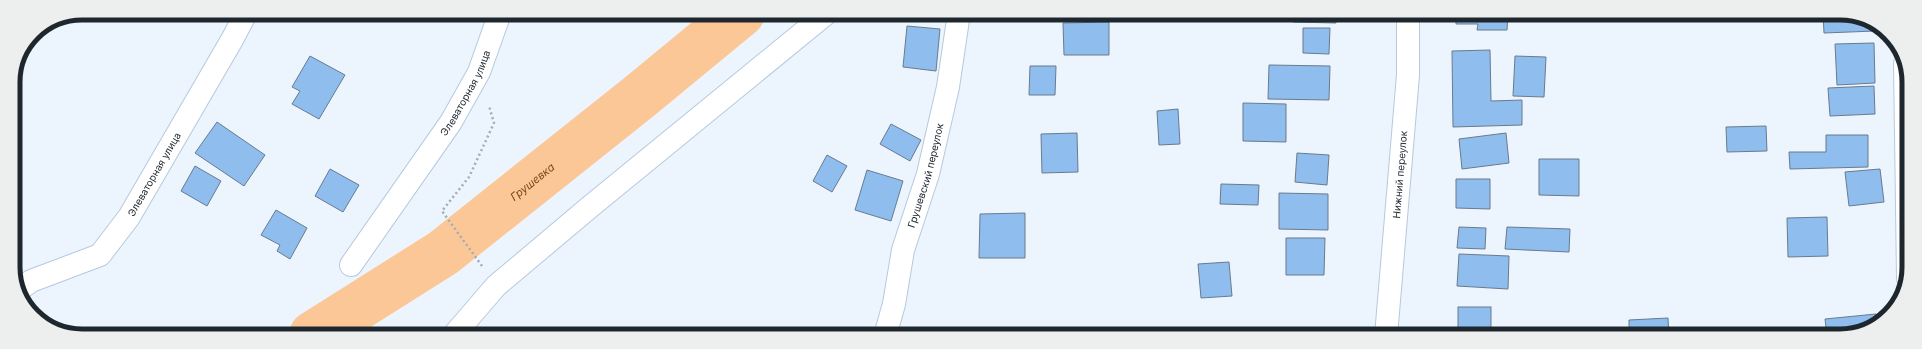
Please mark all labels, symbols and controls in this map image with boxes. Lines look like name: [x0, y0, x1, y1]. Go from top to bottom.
street label: Элеваторная улица: [437, 49, 492, 138]
street label: Грушевский переулок: [905, 121, 946, 229]
street label: Элеваторная улица: [125, 130, 183, 218]
street label: Нижний переулок: [1390, 130, 1409, 219]
water label: Грушевка: [507, 160, 558, 204]

